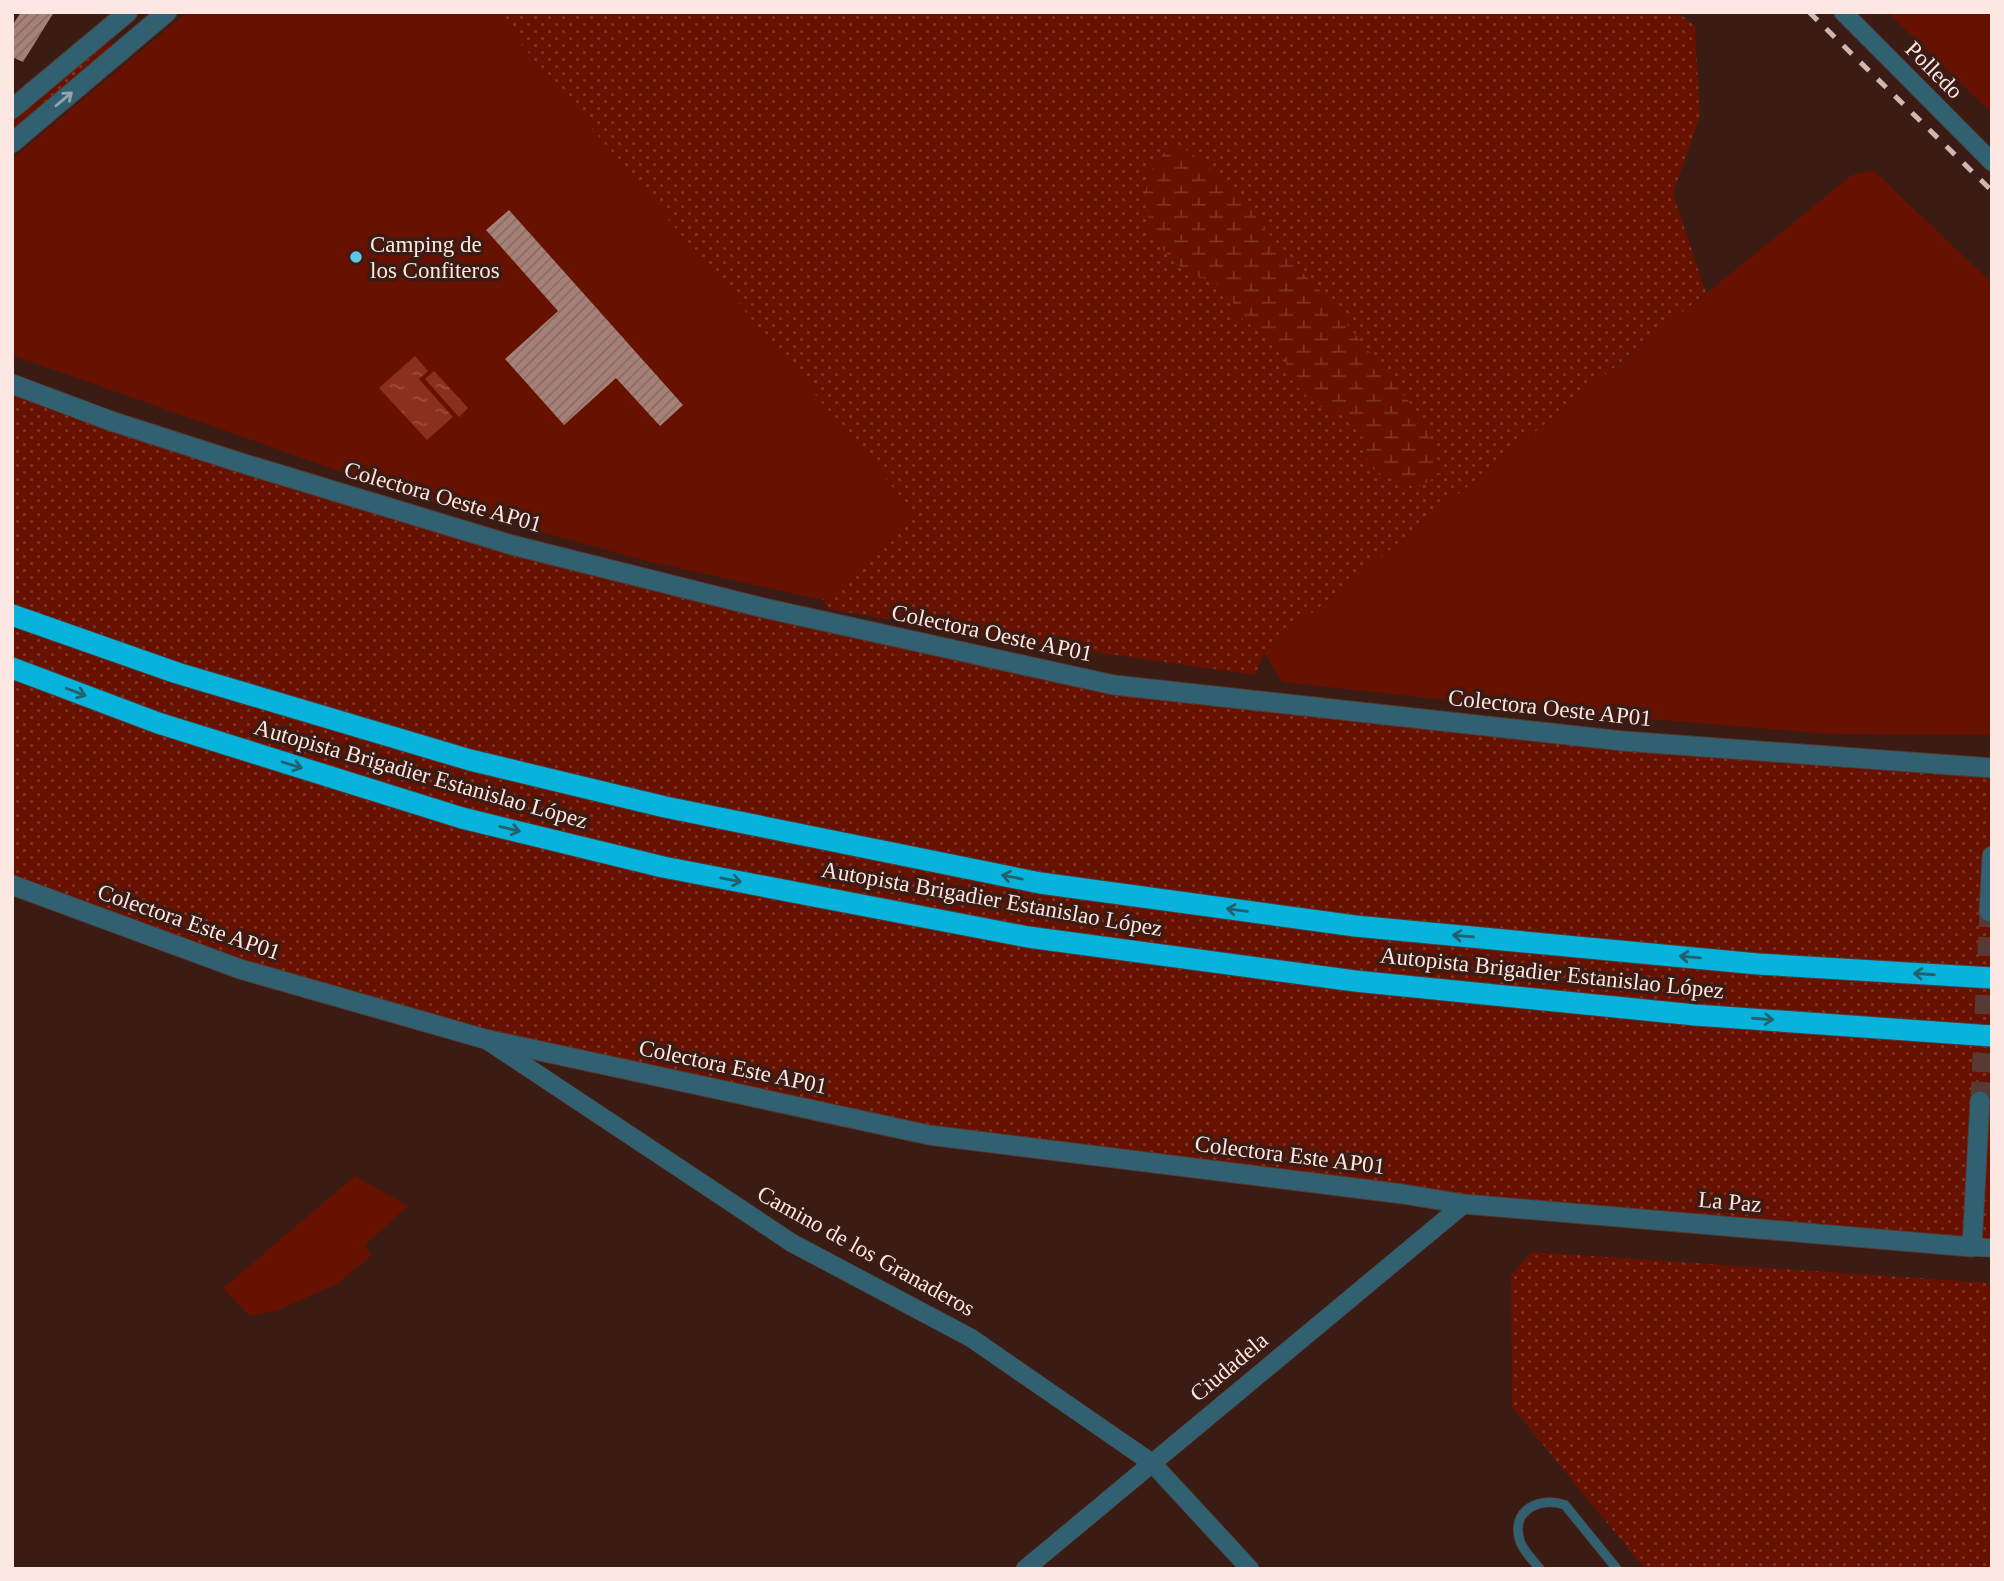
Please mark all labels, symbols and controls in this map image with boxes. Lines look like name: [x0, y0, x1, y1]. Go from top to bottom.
street label: Polledo: [1900, 36, 1968, 104]
one-way arrow: [55, 91, 73, 107]
place label: Camping de los Confiteros: [370, 232, 500, 283]
marker: Camping de los Confiteros: [348, 249, 364, 265]
street label: Colectora Oeste AP01: [341, 457, 545, 537]
street label: Colectora Oeste AP01: [889, 600, 1095, 666]
street label: Colectora Oeste AP01: [1447, 685, 1653, 731]
one-way arrow: [65, 687, 87, 700]
street label: Autopista Brigadier Estanislao López: [251, 714, 591, 834]
one-way arrow: [280, 760, 302, 772]
one-way arrow: [498, 823, 521, 837]
street label: Autopista Brigadier Estanislao López: [820, 857, 1164, 941]
one-way arrow: [1001, 870, 1024, 884]
one-way arrow: [719, 874, 742, 888]
street label: Colectora Este AP01: [94, 879, 284, 965]
one-way arrow: [1226, 903, 1249, 916]
one-way arrow: [1452, 929, 1475, 942]
street label: Autopista Brigadier Estanislao López: [1379, 943, 1725, 1003]
one-way arrow: [1679, 950, 1702, 963]
one-way arrow: [1912, 967, 1935, 980]
one-way arrow: [1751, 1013, 1774, 1026]
street label: Colectora Este AP01: [637, 1035, 829, 1099]
street label: Colectora Este AP01: [1193, 1131, 1387, 1179]
street label: Camino de los Granaderos: [753, 1181, 979, 1321]
street label: La Paz: [1697, 1187, 1763, 1217]
street label: Ciudadela: [1185, 1327, 1273, 1407]

